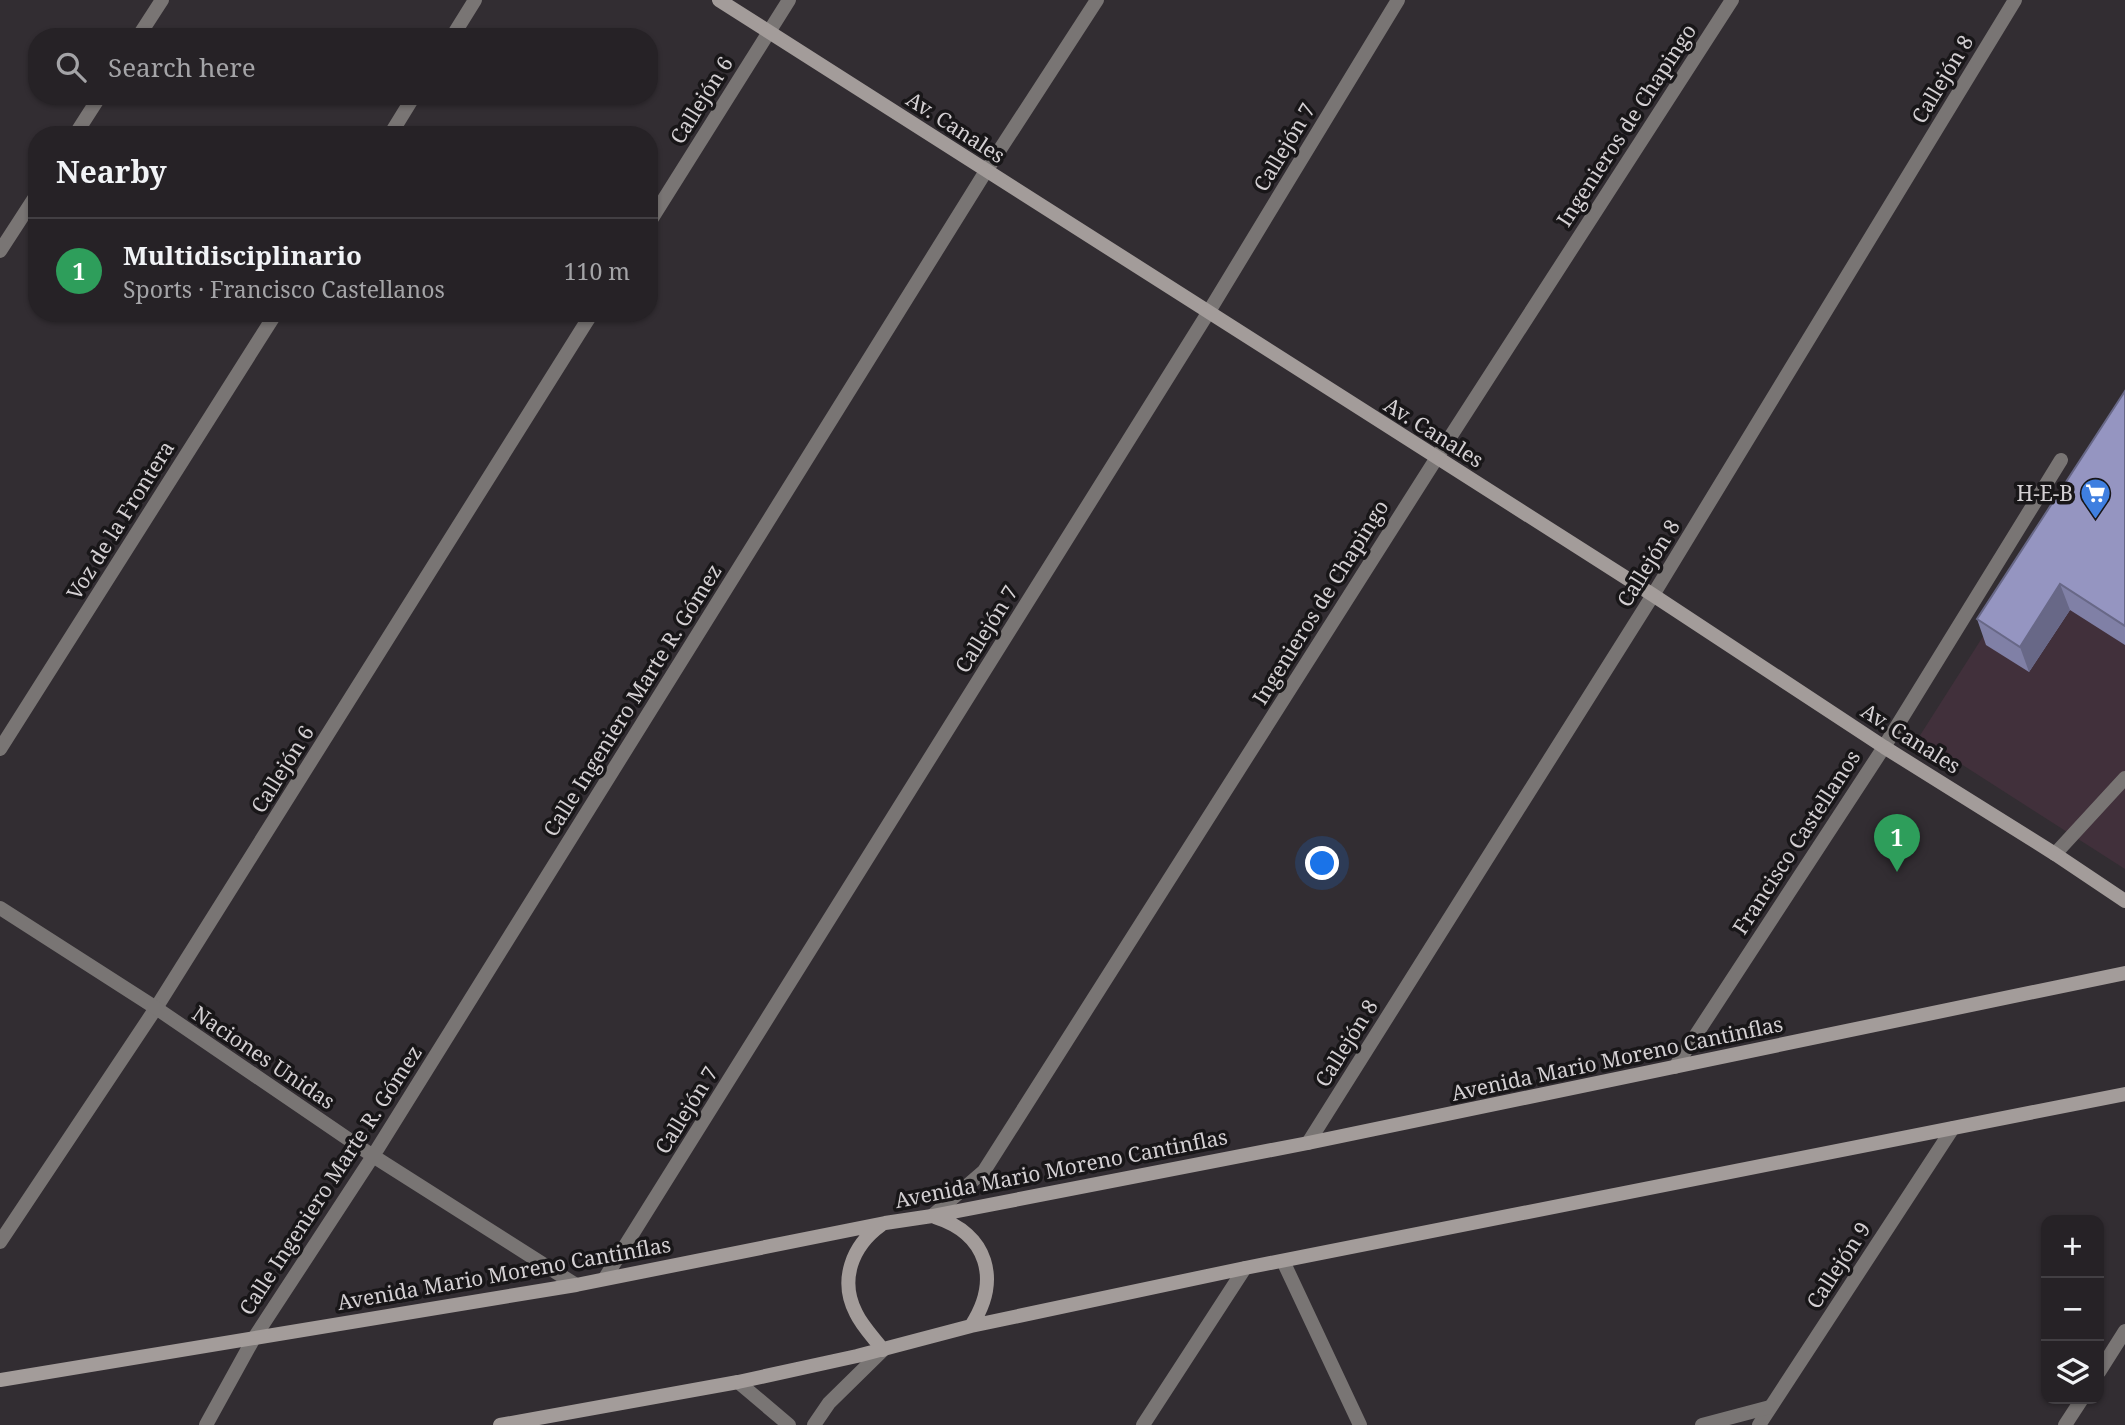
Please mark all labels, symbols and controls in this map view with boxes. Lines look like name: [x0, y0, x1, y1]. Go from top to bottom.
street label: Ingenieros de Chapingo: [1550, 18, 1702, 232]
search box: [28, 28, 658, 105]
street label: Callejón 8: [1905, 30, 1979, 128]
icon: search: [52, 48, 90, 86]
text: Search here: [108, 49, 256, 85]
street label: Callejón 6: [663, 51, 739, 149]
street label: Av. Canales: [901, 85, 1011, 169]
street label: Callejón 7: [1247, 98, 1321, 196]
text: Nearby: [56, 151, 167, 192]
text: Multidisciplinario: [123, 237, 362, 273]
text: 1: [73, 255, 86, 287]
text: 110 m: [564, 255, 630, 287]
text: Sports · Francisco Castellanos: [123, 273, 445, 305]
street label: Av. Canales: [1379, 390, 1489, 474]
street label: Voz de la Frontera: [60, 435, 180, 605]
supermarket icon: H-E-B: [2079, 476, 2113, 520]
place label: H-E-B: [2017, 479, 2073, 507]
street label: Ingenieros de Chapingo: [1245, 494, 1395, 710]
street label: Callejón 8: [1610, 514, 1686, 612]
street label: Calle Ingeniero Marte R. Gómez: [536, 559, 728, 841]
street label: Callejón 7: [948, 580, 1024, 678]
street label: Av. Canales: [1856, 696, 1966, 780]
street label: Callejón 6: [244, 720, 320, 818]
street label: Francisco Castellanos: [1726, 744, 1866, 940]
pin: 1: [1874, 814, 1920, 872]
your location: [1305, 846, 1339, 880]
street label: Callejón 8: [1308, 994, 1384, 1092]
street label: Naciones Unidas: [187, 999, 341, 1115]
street label: Avenida Mario Moreno Cantinflas: [1449, 1009, 1785, 1107]
street label: Calle Ingeniero Marte R. Gómez: [232, 1040, 428, 1320]
street label: Callejón 7: [648, 1061, 724, 1159]
street label: Avenida Mario Moreno Cantinflas: [892, 1122, 1230, 1214]
map controls: [2041, 1215, 2104, 1404]
button: +: [2041, 1215, 2104, 1278]
street label: Callejón 9: [1800, 1216, 1876, 1314]
street label: Avenida Mario Moreno Cantinflas: [335, 1230, 673, 1316]
button: −: [2041, 1278, 2104, 1341]
button: layers: [2041, 1341, 2104, 1404]

